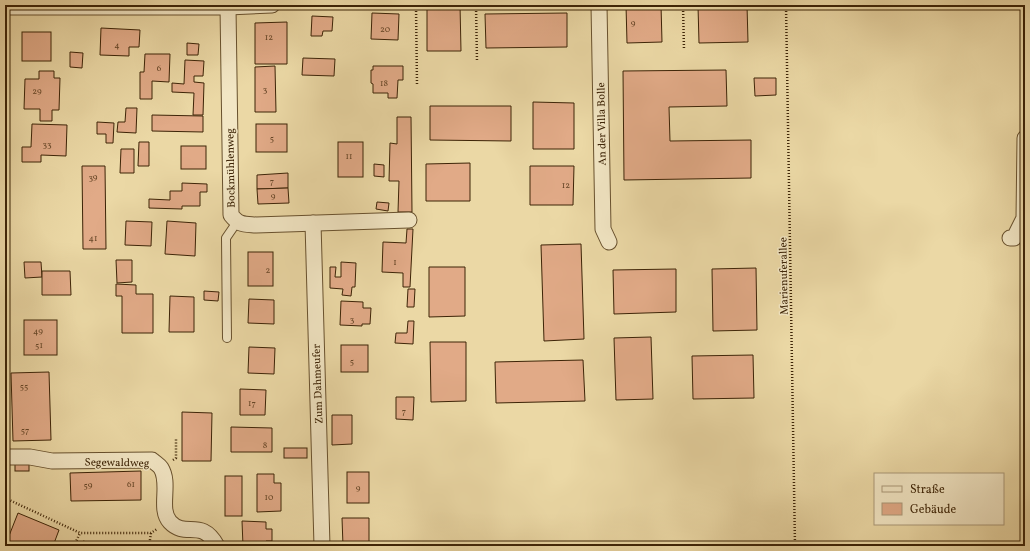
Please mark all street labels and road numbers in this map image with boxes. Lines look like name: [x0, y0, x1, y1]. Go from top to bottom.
street label: An der Villa Bolle: [594, 82, 611, 166]
street label: Bockmühlenweg: [223, 128, 240, 208]
street label: Marienuferallee: [776, 237, 793, 315]
street label: Zum Dahmeufer: [310, 343, 327, 424]
street label: Segewaldweg: [84, 455, 150, 472]

